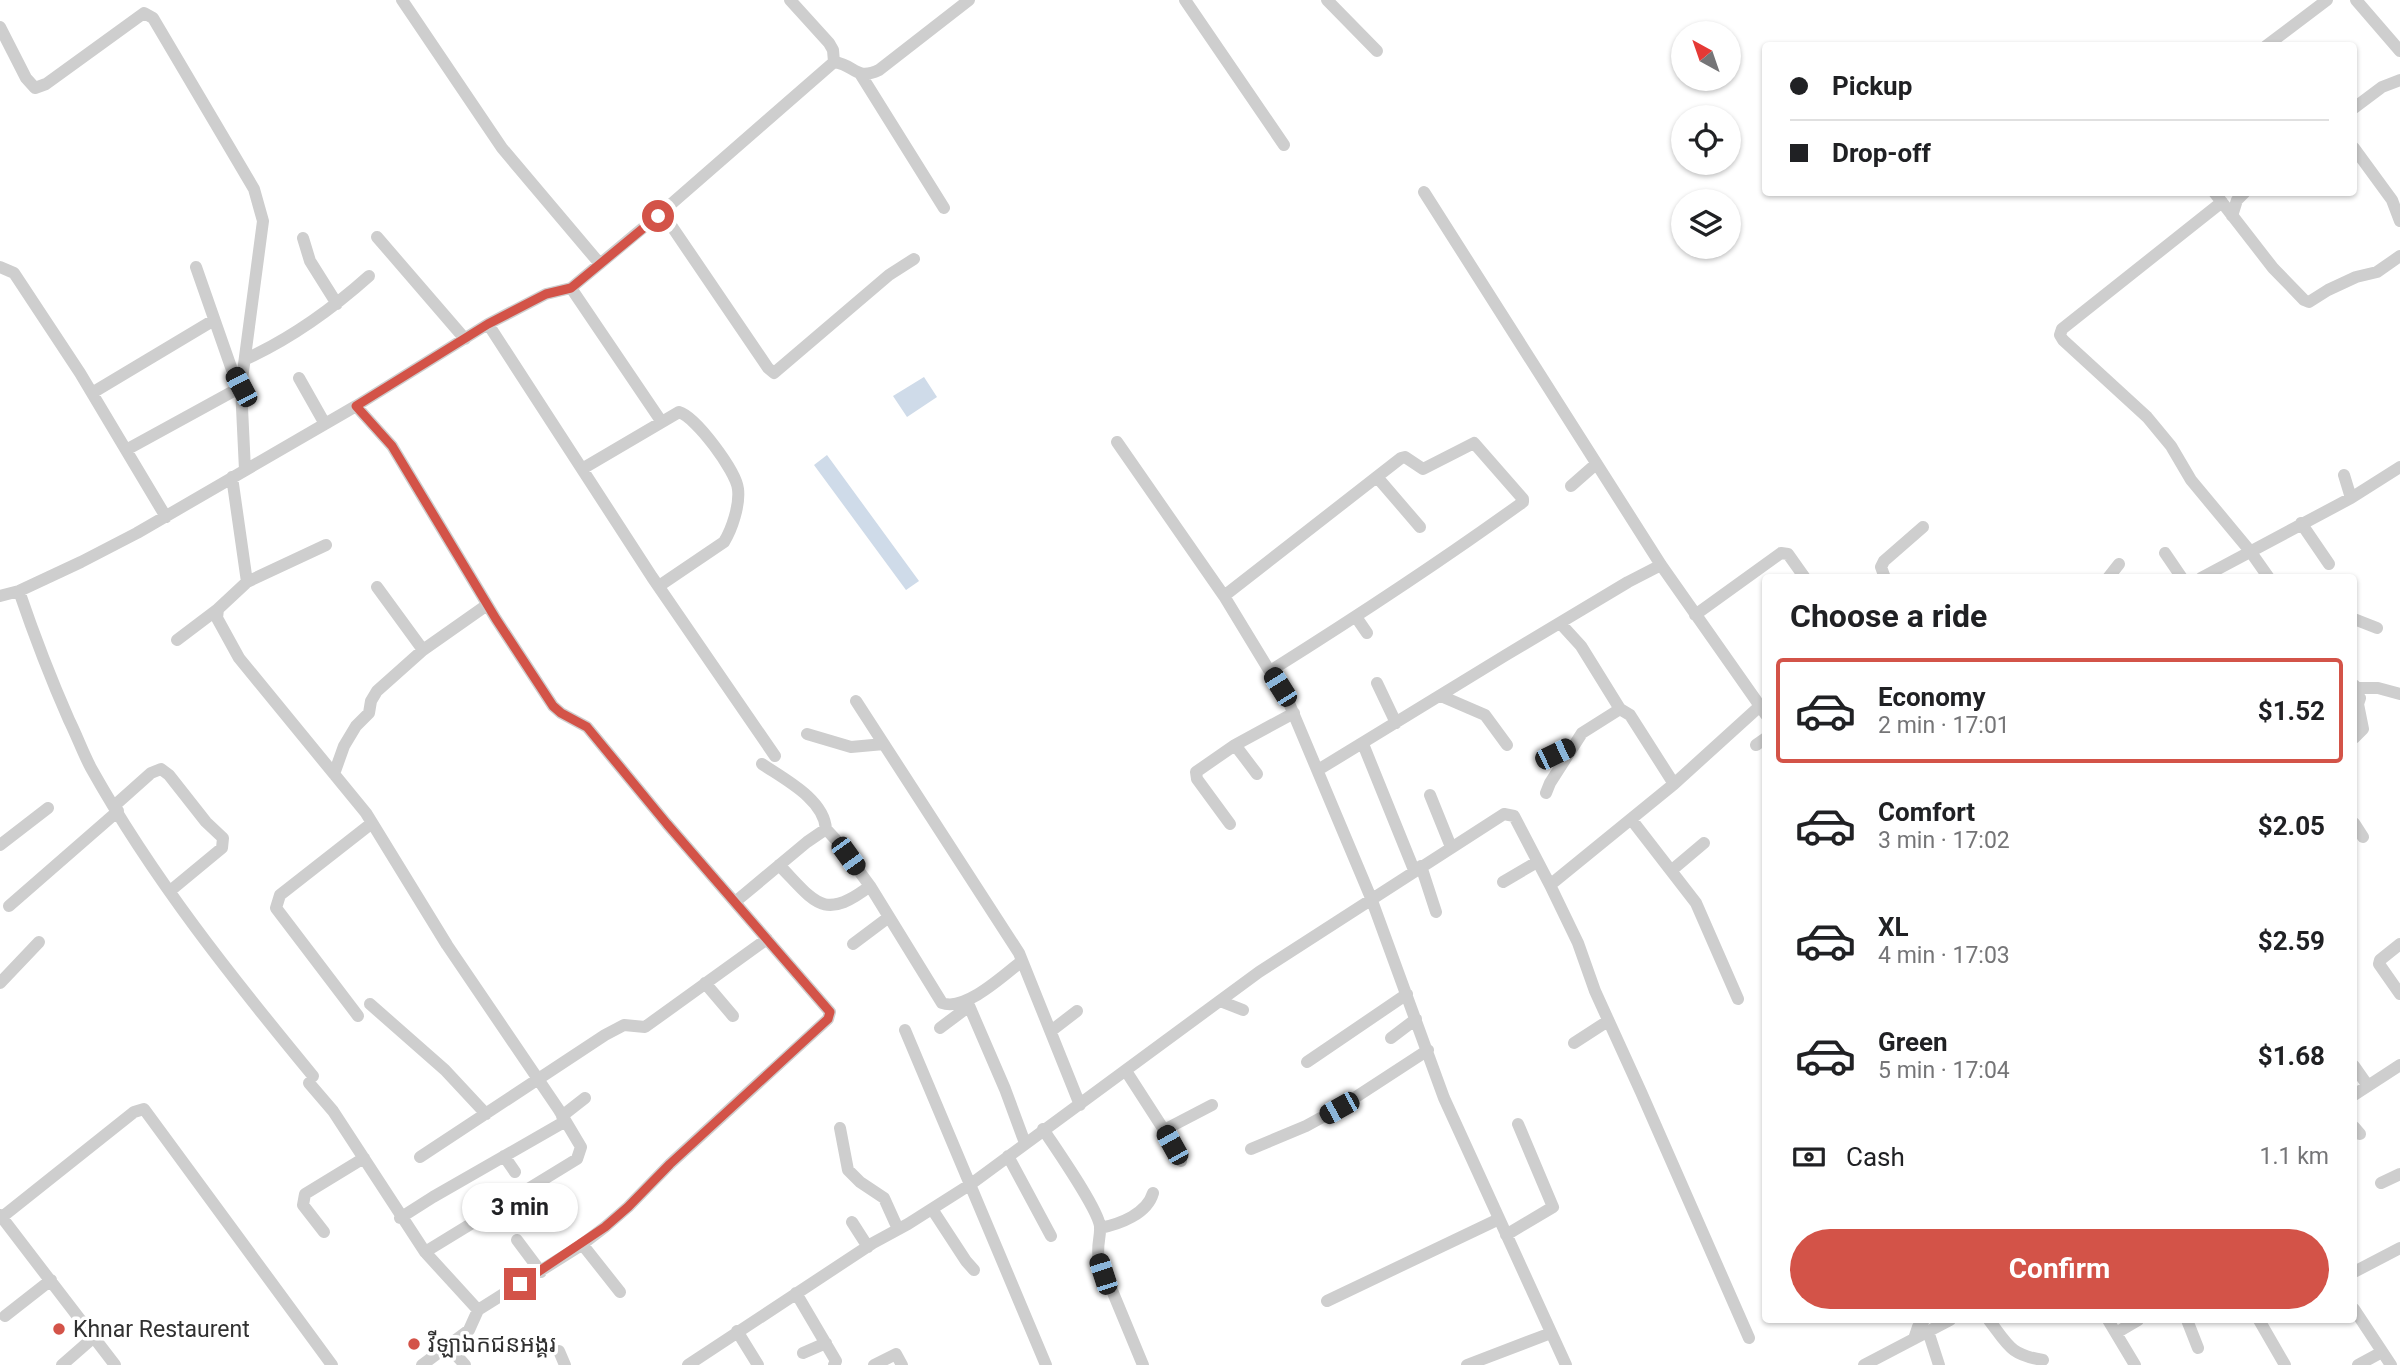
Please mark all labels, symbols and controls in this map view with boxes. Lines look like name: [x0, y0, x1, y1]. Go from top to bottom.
north arrow: [1671, 21, 1741, 91]
map controls: [1671, 21, 1741, 259]
text: Pickup: [1832, 71, 1912, 101]
button: locate: [1671, 105, 1741, 175]
text: Drop-off: [1832, 138, 1931, 168]
button: layers: [1671, 189, 1741, 259]
route start: [642, 200, 674, 232]
car: [222, 364, 261, 410]
text: Choose a ride: [1790, 597, 1987, 635]
car: [1260, 664, 1301, 710]
icon: car: [1794, 679, 1857, 742]
text: Economy: [1878, 682, 1985, 712]
text: $1.52: [2258, 696, 2325, 726]
text: 2 min · 17:01: [1878, 712, 2010, 739]
car: [1532, 735, 1579, 773]
icon: car: [1794, 794, 1857, 857]
text: Comfort: [1878, 797, 1975, 827]
text: $2.05: [2258, 811, 2325, 841]
text: 3 min · 17:02: [1878, 827, 2010, 854]
car: [828, 833, 869, 879]
icon: car: [1794, 909, 1857, 972]
text: XL: [1878, 912, 1909, 942]
text: $2.59: [2258, 926, 2325, 956]
text: 4 min · 17:03: [1878, 942, 2010, 969]
icon: car: [1794, 1024, 1857, 1087]
text: Green: [1878, 1027, 1948, 1057]
text: $1.68: [2258, 1041, 2325, 1071]
text: 5 min · 17:04: [1878, 1057, 2010, 1084]
car: [1316, 1089, 1363, 1127]
car: [1153, 1122, 1192, 1168]
icon: cash: [1790, 1138, 1828, 1176]
text: Cash: [1846, 1142, 1905, 1172]
text: 1.1 km: [2260, 1143, 2329, 1170]
callout: 3 min: [462, 1182, 578, 1232]
text: 3 min: [491, 1194, 549, 1221]
button: Confirm: [1790, 1229, 2329, 1309]
car: [1087, 1251, 1120, 1297]
route end: [504, 1268, 536, 1300]
place label: Khnar Restaurent: [73, 1316, 250, 1343]
marker: Khnar Restaurent: [51, 1321, 67, 1337]
place label: វីឡាឯកជនអង្គរ: [428, 1330, 556, 1358]
marker: វីឡាឯកជនអង្គរ: [406, 1336, 422, 1352]

